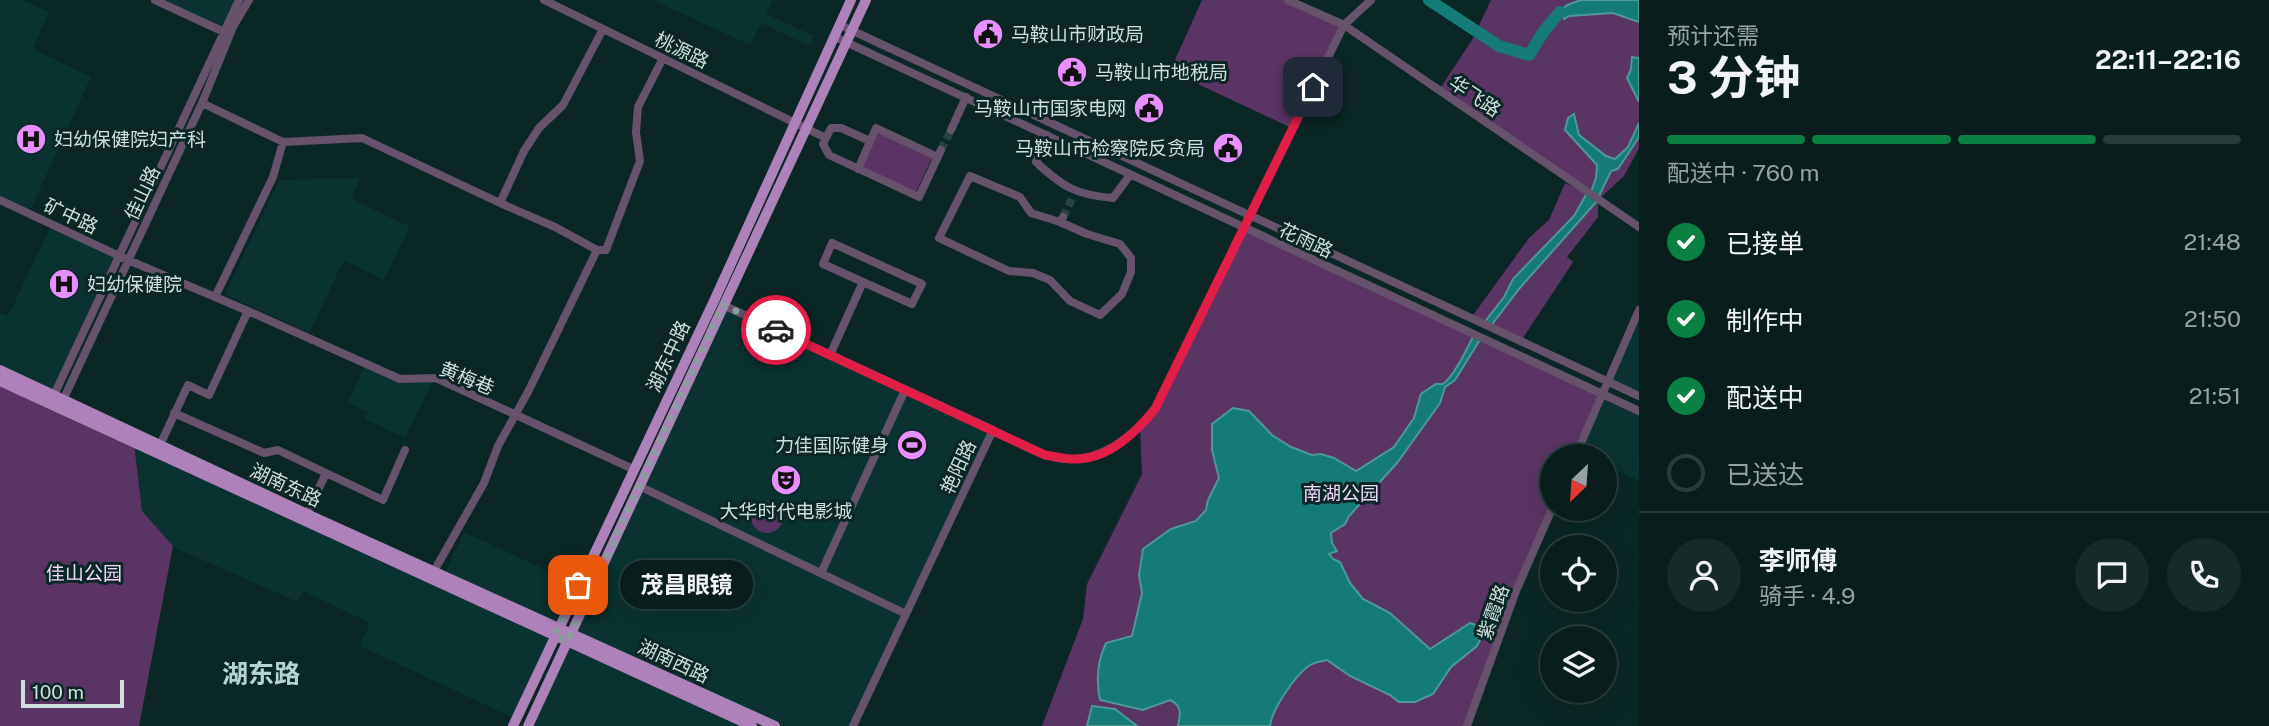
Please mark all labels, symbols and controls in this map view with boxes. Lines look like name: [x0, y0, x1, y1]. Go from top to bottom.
public building icon: 马鞍山市财政局: [971, 17, 1005, 51]
text: 预计还需: [1667, 22, 1759, 49]
place label: 马鞍山市财政局: [1011, 23, 1144, 45]
street label: 桃源路: [652, 28, 712, 72]
text: 22:11–22:16: [2095, 44, 2241, 75]
text: 3 分钟: [1667, 50, 1800, 104]
public building icon: 马鞍山市地税局: [1055, 55, 1089, 89]
pin: [1283, 57, 1343, 117]
place label: 马鞍山市地税局: [1095, 61, 1228, 83]
icon: home: [1294, 68, 1332, 106]
street label: 华飞路: [1445, 71, 1505, 121]
public building icon: 马鞍山市国家电网: [1132, 91, 1166, 125]
place label: 马鞍山市国家电网: [974, 97, 1126, 119]
hospital icon: 妇幼保健院妇产科: [14, 122, 48, 156]
place label: 妇幼保健院妇产科: [54, 128, 206, 150]
public building icon: 马鞍山市检察院反贪局: [1211, 131, 1245, 165]
place label: 马鞍山市检察院反贪局: [1015, 137, 1205, 159]
text: 配送中 · 760 m: [1667, 159, 1819, 186]
street label: 佳山路: [120, 163, 164, 223]
street label: 矿中路: [41, 194, 101, 238]
street label: 花雨路: [1276, 218, 1336, 262]
icon: check: [1667, 223, 1705, 261]
text: 已接单: [1726, 228, 1804, 259]
text: 21:48: [2184, 228, 2241, 255]
hospital icon: 妇幼保健院: [47, 267, 81, 301]
place label: 妇幼保健院: [87, 273, 182, 295]
courier: [741, 295, 811, 365]
icon: check: [1667, 300, 1705, 338]
text: 制作中: [1726, 305, 1804, 336]
text: 21:50: [2184, 305, 2241, 332]
icon: car: [757, 311, 795, 349]
street label: 湖东中路: [642, 317, 694, 395]
street label: 黄梅巷: [436, 357, 498, 399]
icon: check: [1667, 377, 1705, 415]
text: 配送中: [1726, 382, 1804, 413]
text: 21:51: [2189, 382, 2241, 409]
sports icon: 力佳国际健身: [895, 428, 929, 462]
place label: 力佳国际健身: [775, 434, 889, 456]
street label: 艳阳路: [936, 437, 980, 497]
north arrow: [1540, 444, 1617, 522]
map controls: [1540, 444, 1617, 703]
street label: 湖南东路: [247, 459, 325, 511]
text: 已送达: [1726, 459, 1804, 490]
theatre icon: 大华时代电影城: [769, 463, 803, 497]
park label: 南湖公园: [1303, 482, 1379, 504]
place label: 大华时代电影城: [719, 500, 853, 522]
button: locate: [1540, 535, 1617, 612]
button: person: [1667, 538, 1741, 612]
button: chat: [2075, 538, 2149, 612]
button: phone: [2167, 538, 2241, 612]
text: 李师傅: [1759, 545, 1837, 576]
pin: [548, 555, 608, 615]
callout: 茂昌眼镜: [620, 560, 753, 610]
park label: 佳山公园: [46, 562, 122, 584]
icon: bag: [559, 566, 597, 604]
text: 茂昌眼镜: [641, 571, 733, 598]
street label: 紫霞路: [1473, 581, 1513, 643]
text: 骑手 · 4.9: [1759, 582, 1855, 609]
button: layers: [1540, 626, 1617, 703]
street label: 湖南西路: [635, 635, 713, 687]
district label: 湖东路: [222, 658, 300, 689]
scale bar: [21, 677, 124, 709]
text: 100 m: [32, 681, 84, 703]

